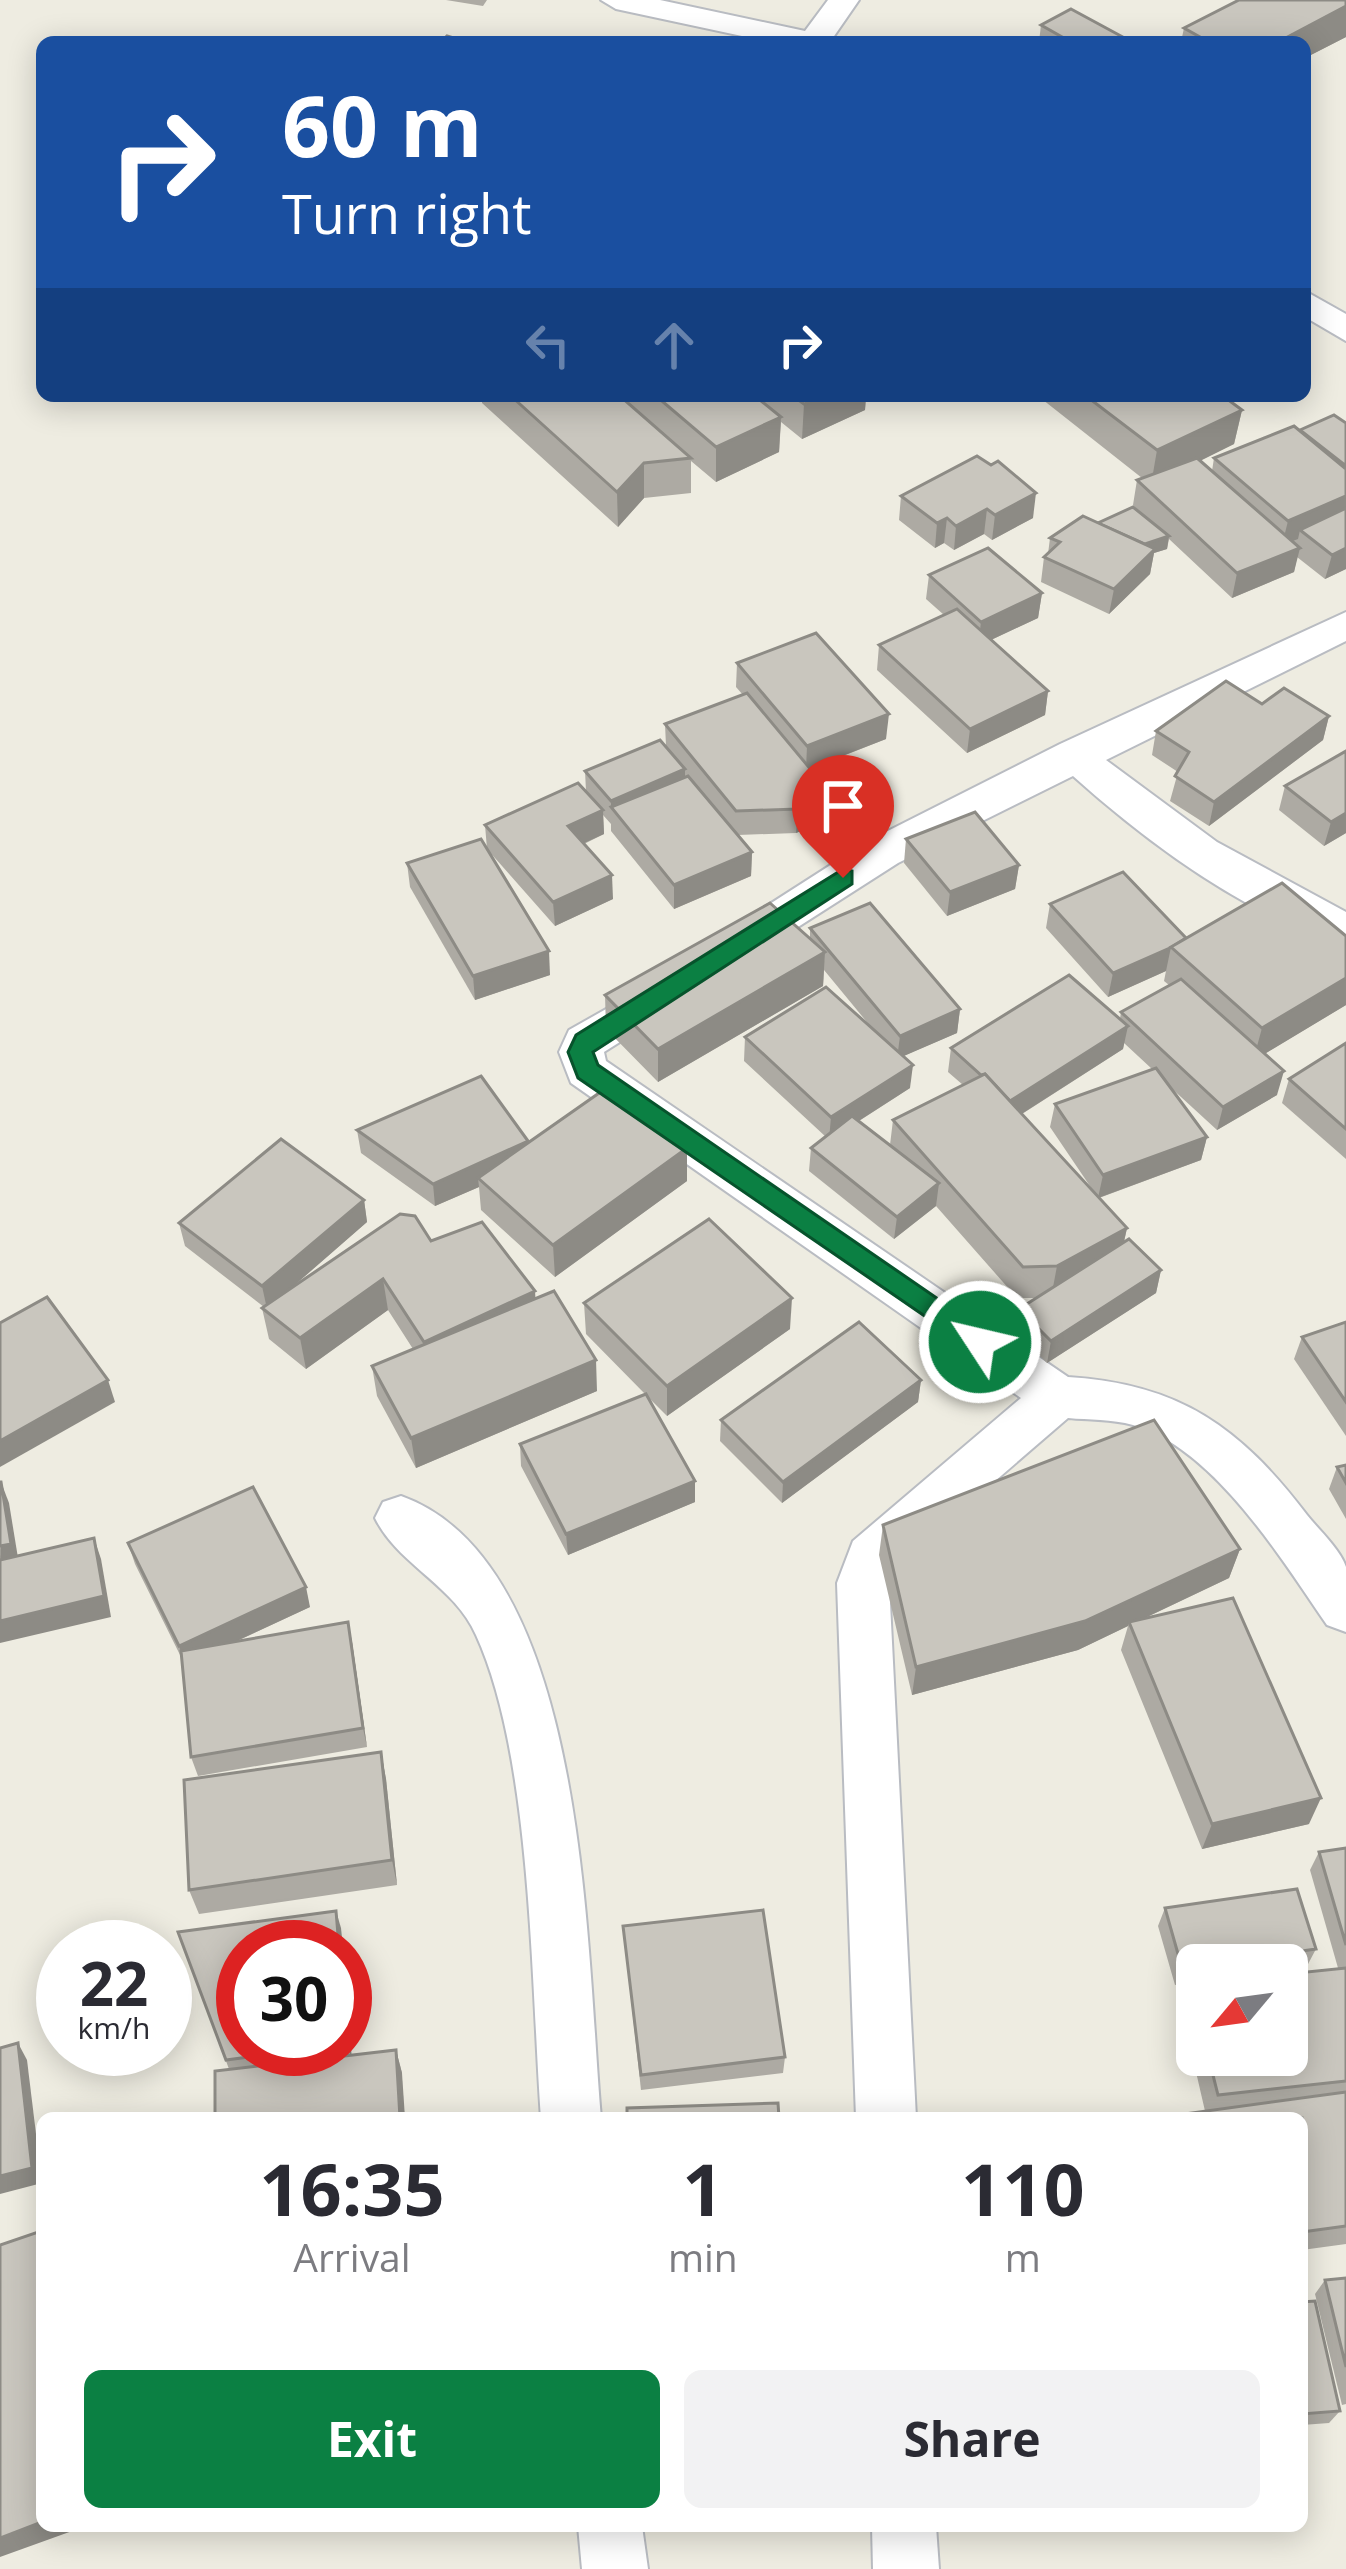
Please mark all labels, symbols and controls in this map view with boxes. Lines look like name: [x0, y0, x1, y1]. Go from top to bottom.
text: 60 m: [282, 67, 482, 182]
icon: right: [84, 84, 240, 240]
text: Turn right: [282, 176, 531, 250]
icon: left: [515, 312, 581, 378]
icon: ahead: [641, 312, 707, 378]
icon: right: [767, 312, 833, 378]
pin: [792, 755, 894, 878]
icon: arrive: [810, 773, 876, 839]
position arrow: [917, 1279, 1043, 1405]
speed limit sign: 30: [216, 1920, 372, 2076]
text: 22: [80, 1942, 148, 2024]
north arrow: [1176, 1944, 1308, 2076]
map controls: [1176, 1944, 1308, 2076]
text: km/h: [78, 2007, 150, 2048]
text: 16:35: [259, 2139, 445, 2237]
text: 1: [682, 2139, 723, 2237]
text: 110: [961, 2139, 1085, 2237]
text: Arrival: [293, 2230, 411, 2283]
text: min: [668, 2230, 738, 2283]
text: m: [1005, 2230, 1041, 2283]
button: Exit: [84, 2370, 660, 2508]
button: Share: [684, 2370, 1260, 2508]

